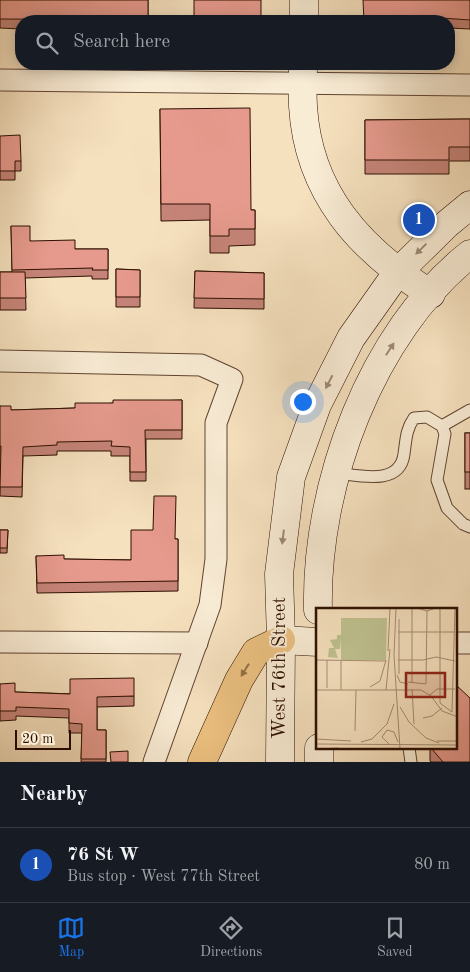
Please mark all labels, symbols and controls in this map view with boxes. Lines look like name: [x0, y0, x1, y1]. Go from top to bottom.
search box: [15, 15, 455, 70]
icon: search: [33, 29, 61, 57]
text: Search here: [73, 33, 170, 52]
pin: 1: [403, 201, 435, 239]
one-way arrow: [415, 243, 427, 255]
one-way arrow: [386, 342, 395, 355]
one-way arrow: [325, 375, 333, 389]
your location: [290, 389, 316, 415]
one-way arrow: [279, 529, 287, 545]
street label: West 76th Street: [271, 597, 290, 739]
inset map: [316, 608, 458, 750]
one-way arrow: [241, 663, 250, 676]
scale bar: [15, 727, 71, 750]
text: 20 m: [22, 732, 53, 746]
text: Nearby: [20, 784, 88, 805]
text: 76 St W: [67, 846, 139, 865]
text: 1: [31, 857, 41, 873]
text: 80 m: [414, 857, 450, 873]
text: Bus stop · West 77th Street: [67, 869, 260, 885]
tab: Map: [57, 914, 85, 961]
tab: Directions: [200, 914, 262, 961]
tab: Saved: [377, 914, 413, 961]

